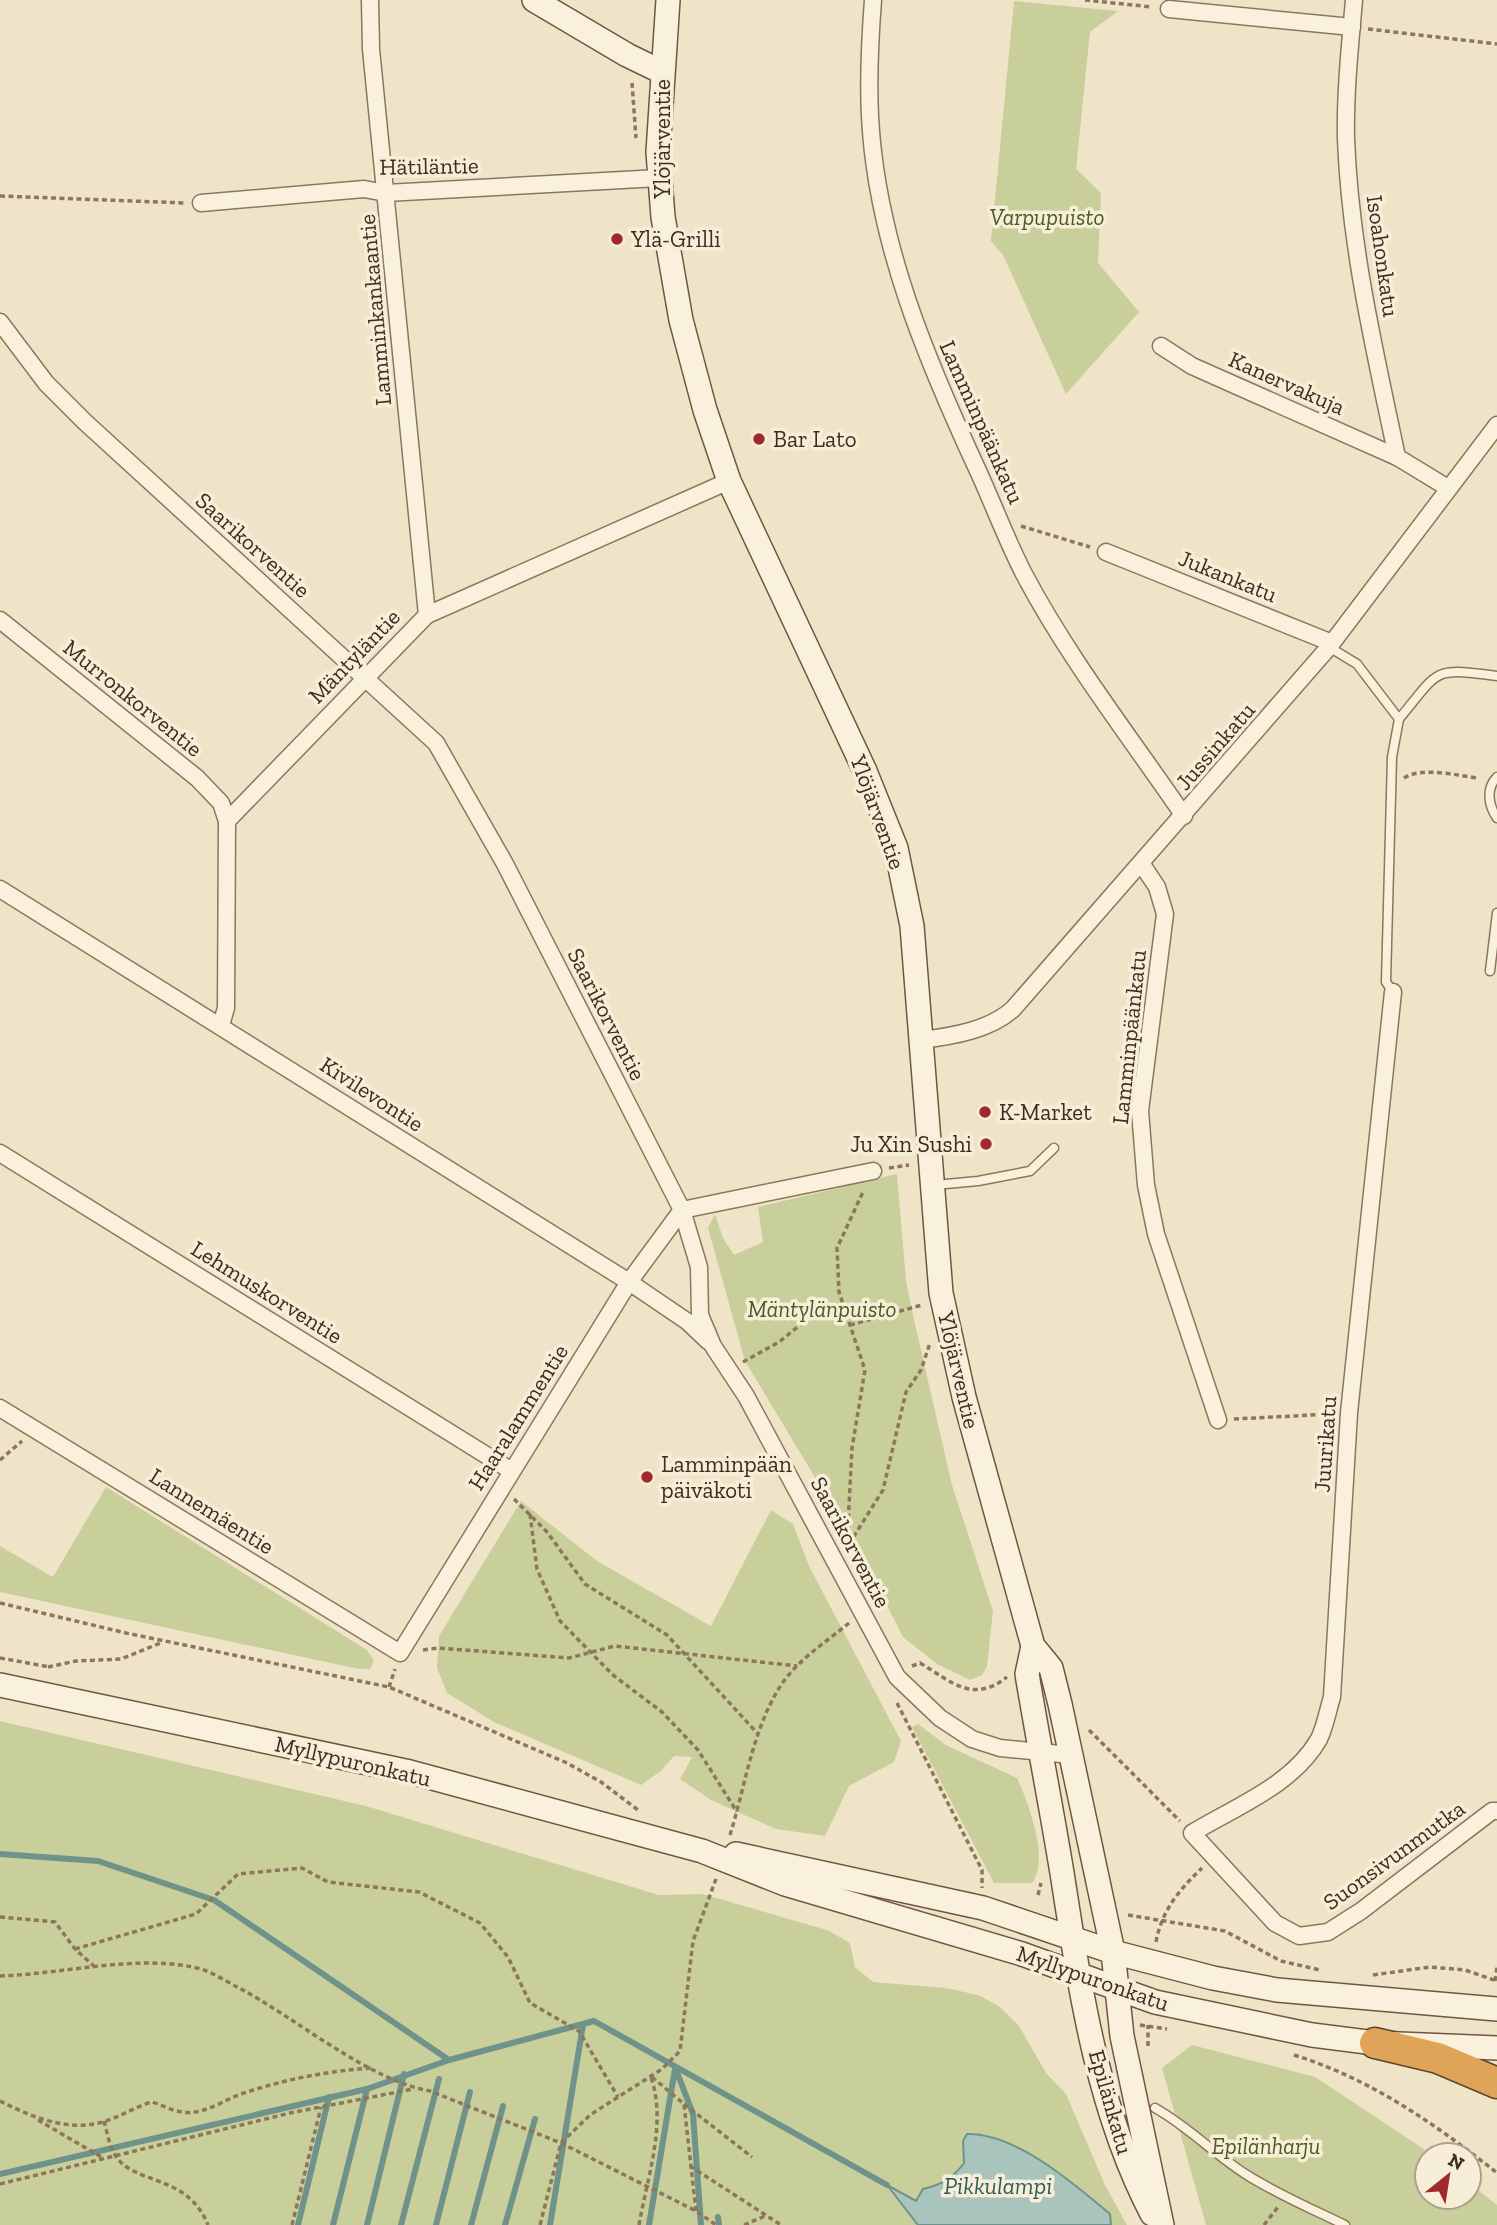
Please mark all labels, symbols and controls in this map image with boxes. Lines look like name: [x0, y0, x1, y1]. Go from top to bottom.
street label: Ylöjärventie: [648, 79, 676, 200]
street label: Hätiläntie: [379, 151, 479, 181]
street label: Isoahonkatu: [1361, 193, 1405, 319]
park label: Varpupuisto: [990, 203, 1104, 231]
street label: Lamminkankaantie: [353, 213, 397, 407]
place label: Ylä-Grilli: [630, 225, 721, 253]
marker: Ylä-Grilli: [609, 231, 625, 247]
street label: Lamminpäänkatu: [934, 336, 1031, 508]
street label: Kanervakuja: [1225, 345, 1349, 421]
place label: Bar Lato: [773, 425, 857, 453]
marker: Bar Lato: [751, 431, 767, 447]
street label: Saarikorventie: [190, 486, 316, 604]
street label: Jukankatu: [1175, 544, 1281, 608]
street label: Mäntyläntie: [302, 603, 406, 709]
street label: Murronkorventie: [58, 633, 208, 763]
street label: Jussinkatu: [1169, 696, 1261, 796]
street label: Ylöjärventie: [844, 750, 912, 873]
street label: Saarikorventie: [562, 943, 652, 1085]
street label: Lamminpäänkatu: [1106, 948, 1152, 1126]
street label: Kivilevontie: [315, 1050, 429, 1138]
place label: K-Market: [999, 1098, 1092, 1126]
marker: K-Market: [977, 1104, 993, 1120]
place label: Ju Xin Sushi: [850, 1130, 972, 1158]
marker: Ju Xin Sushi: [978, 1136, 994, 1152]
street label: Lehmuskorventie: [186, 1234, 348, 1350]
park label: Mäntylänpuisto: [748, 1295, 896, 1323]
street label: Ylöjärventie: [932, 1308, 986, 1431]
street label: Haaralammentie: [462, 1339, 574, 1495]
street label: Juurikatu: [1308, 1395, 1342, 1493]
place label: Lamminpään päiväkoti: [661, 1450, 792, 1504]
street label: Lannemäentie: [145, 1462, 279, 1560]
marker: Lamminpään päiväkoti: [639, 1469, 655, 1485]
street label: Saarikorventie: [805, 1472, 897, 1612]
street label: Myllypuronkatu: [272, 1729, 434, 1793]
street label: Suonsivunmutka: [1318, 1794, 1470, 1916]
street label: Myllypuronkatu: [1013, 1939, 1173, 2017]
street label: Epilänkatu: [1083, 2046, 1139, 2158]
park label: Epilänharju: [1212, 2132, 1320, 2160]
north arrow: [1413, 2141, 1483, 2211]
text: N: [1444, 2148, 1468, 2175]
water label: Pikkulampi: [944, 2171, 1052, 2200]

